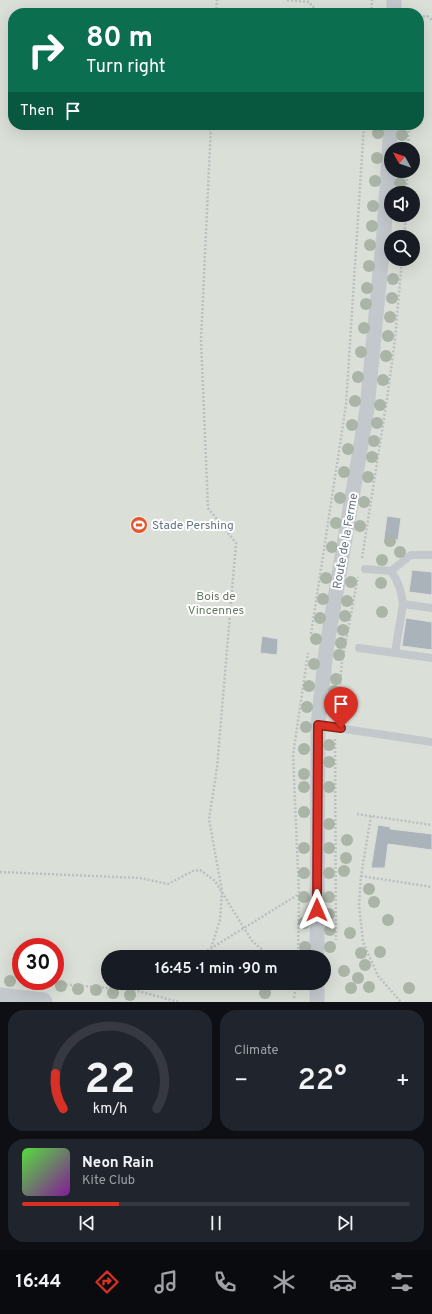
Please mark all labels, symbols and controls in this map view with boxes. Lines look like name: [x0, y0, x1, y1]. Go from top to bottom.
text: 80 m: [86, 21, 153, 57]
icon: right: [20, 24, 72, 76]
text: Turn right: [86, 56, 166, 79]
icon: arrive: [62, 100, 84, 122]
text: Then: [20, 102, 54, 121]
north arrow: [384, 142, 420, 178]
map controls: [384, 142, 420, 266]
button: sound: [384, 186, 420, 222]
button: search: [384, 230, 420, 266]
street label: Route de la Ferme: [330, 492, 362, 590]
sports icon: Stade Pershing: [129, 515, 149, 535]
place label: Stade Pershing: [152, 518, 234, 534]
park label: Bois de Vincennes: [188, 589, 244, 619]
pin: [324, 687, 358, 728]
icon: arrive: [330, 693, 352, 715]
position arrow: [296, 889, 338, 931]
speed limit sign: 30: [12, 938, 64, 990]
text: 16:45 · 1 min · 90 m: [155, 960, 277, 979]
text: Climate: [234, 1043, 279, 1059]
text: 22: [85, 1054, 135, 1107]
text: 22°: [297, 1063, 347, 1100]
text: −: [234, 1068, 248, 1095]
text: +: [396, 1068, 410, 1095]
text: km/h: [93, 1099, 127, 1117]
text: Neon Rain: [82, 1154, 154, 1173]
text: Kite Club: [82, 1173, 135, 1189]
icon: previous: [76, 1212, 98, 1234]
icon: pause: [205, 1212, 227, 1234]
icon: next: [334, 1212, 356, 1234]
icon: directions: [93, 1268, 121, 1296]
icon: music: [152, 1268, 180, 1296]
icon: phone: [211, 1268, 239, 1296]
icon: climate: [270, 1268, 298, 1296]
icon: car: [329, 1268, 357, 1296]
icon: filters: [388, 1268, 416, 1296]
text: 16:44: [16, 1271, 61, 1294]

